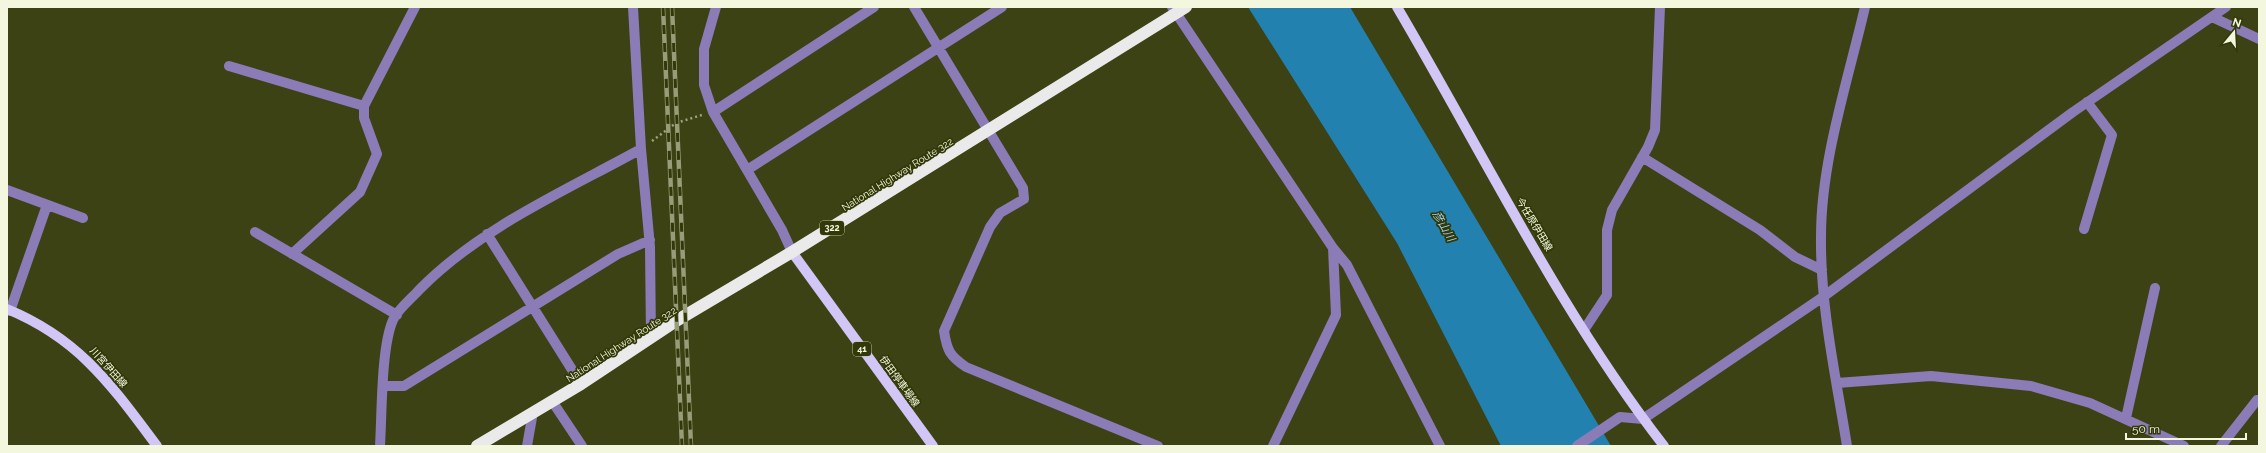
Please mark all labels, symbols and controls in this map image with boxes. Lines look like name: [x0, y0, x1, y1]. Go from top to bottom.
north arrow: [2214, 12, 2254, 52]
text: N: [2231, 15, 2243, 30]
street label: National Highway Route 322: [840, 136, 955, 213]
street label: 今任原伊田線: [1514, 196, 1555, 253]
water label: 彦山川: [1430, 209, 1458, 245]
road number: 322: [820, 221, 844, 235]
street label: National Highway Route 322: [564, 305, 678, 384]
road number: 41: [853, 342, 871, 356]
street label: 川宮伊田線: [88, 345, 129, 390]
street label: 伊田停車場線: [878, 354, 922, 409]
scale bar: [2126, 415, 2246, 441]
text: 50 m: [2132, 422, 2160, 436]

